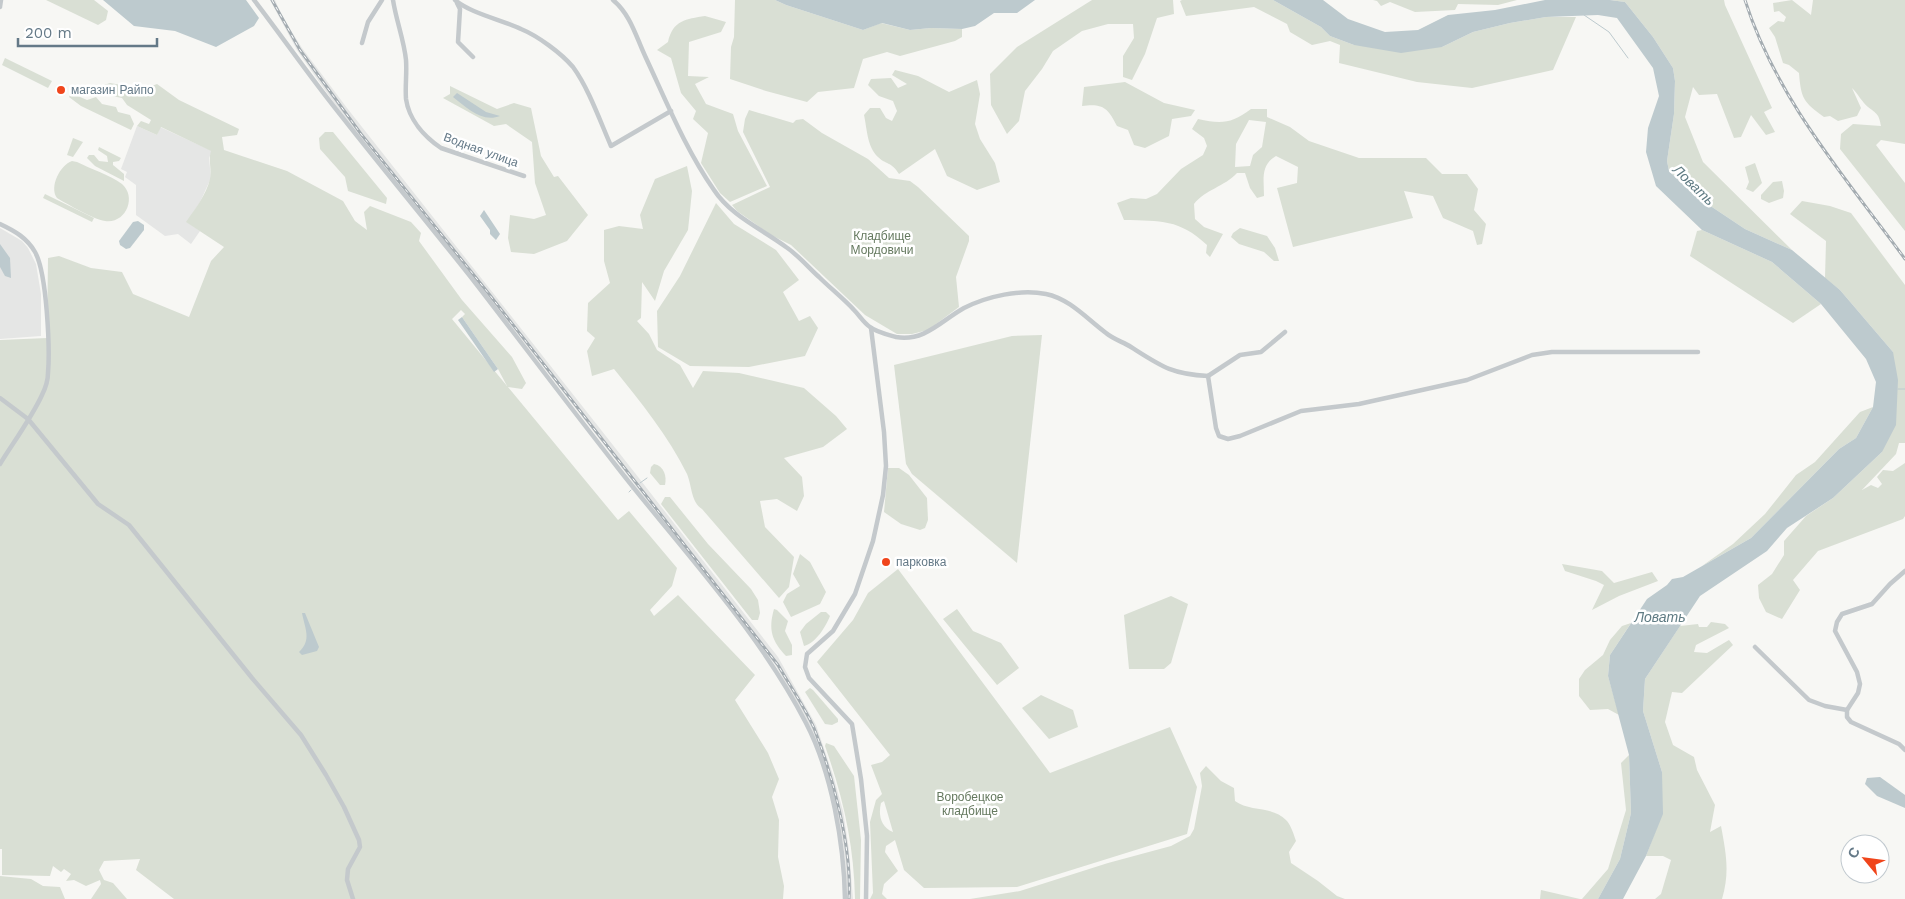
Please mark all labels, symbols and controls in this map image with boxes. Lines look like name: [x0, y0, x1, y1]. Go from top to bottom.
scale bar: [18, 15, 156, 47]
text: 200 m: [25, 24, 72, 42]
place label: магазин Райпо: [71, 83, 154, 97]
marker: магазин Райпо: [55, 84, 67, 96]
street label: Водная улица: [442, 130, 520, 170]
water label: Ловать: [1669, 161, 1718, 209]
park label: Кладбище Мордовичи: [851, 229, 913, 257]
place label: парковка: [896, 555, 947, 569]
marker: парковка: [880, 556, 892, 568]
water label: Ловать: [1633, 609, 1686, 625]
park label: Воробецкое кладбище: [936, 790, 1004, 818]
north arrow: [1840, 834, 1890, 884]
text: С: [1844, 844, 1863, 861]

